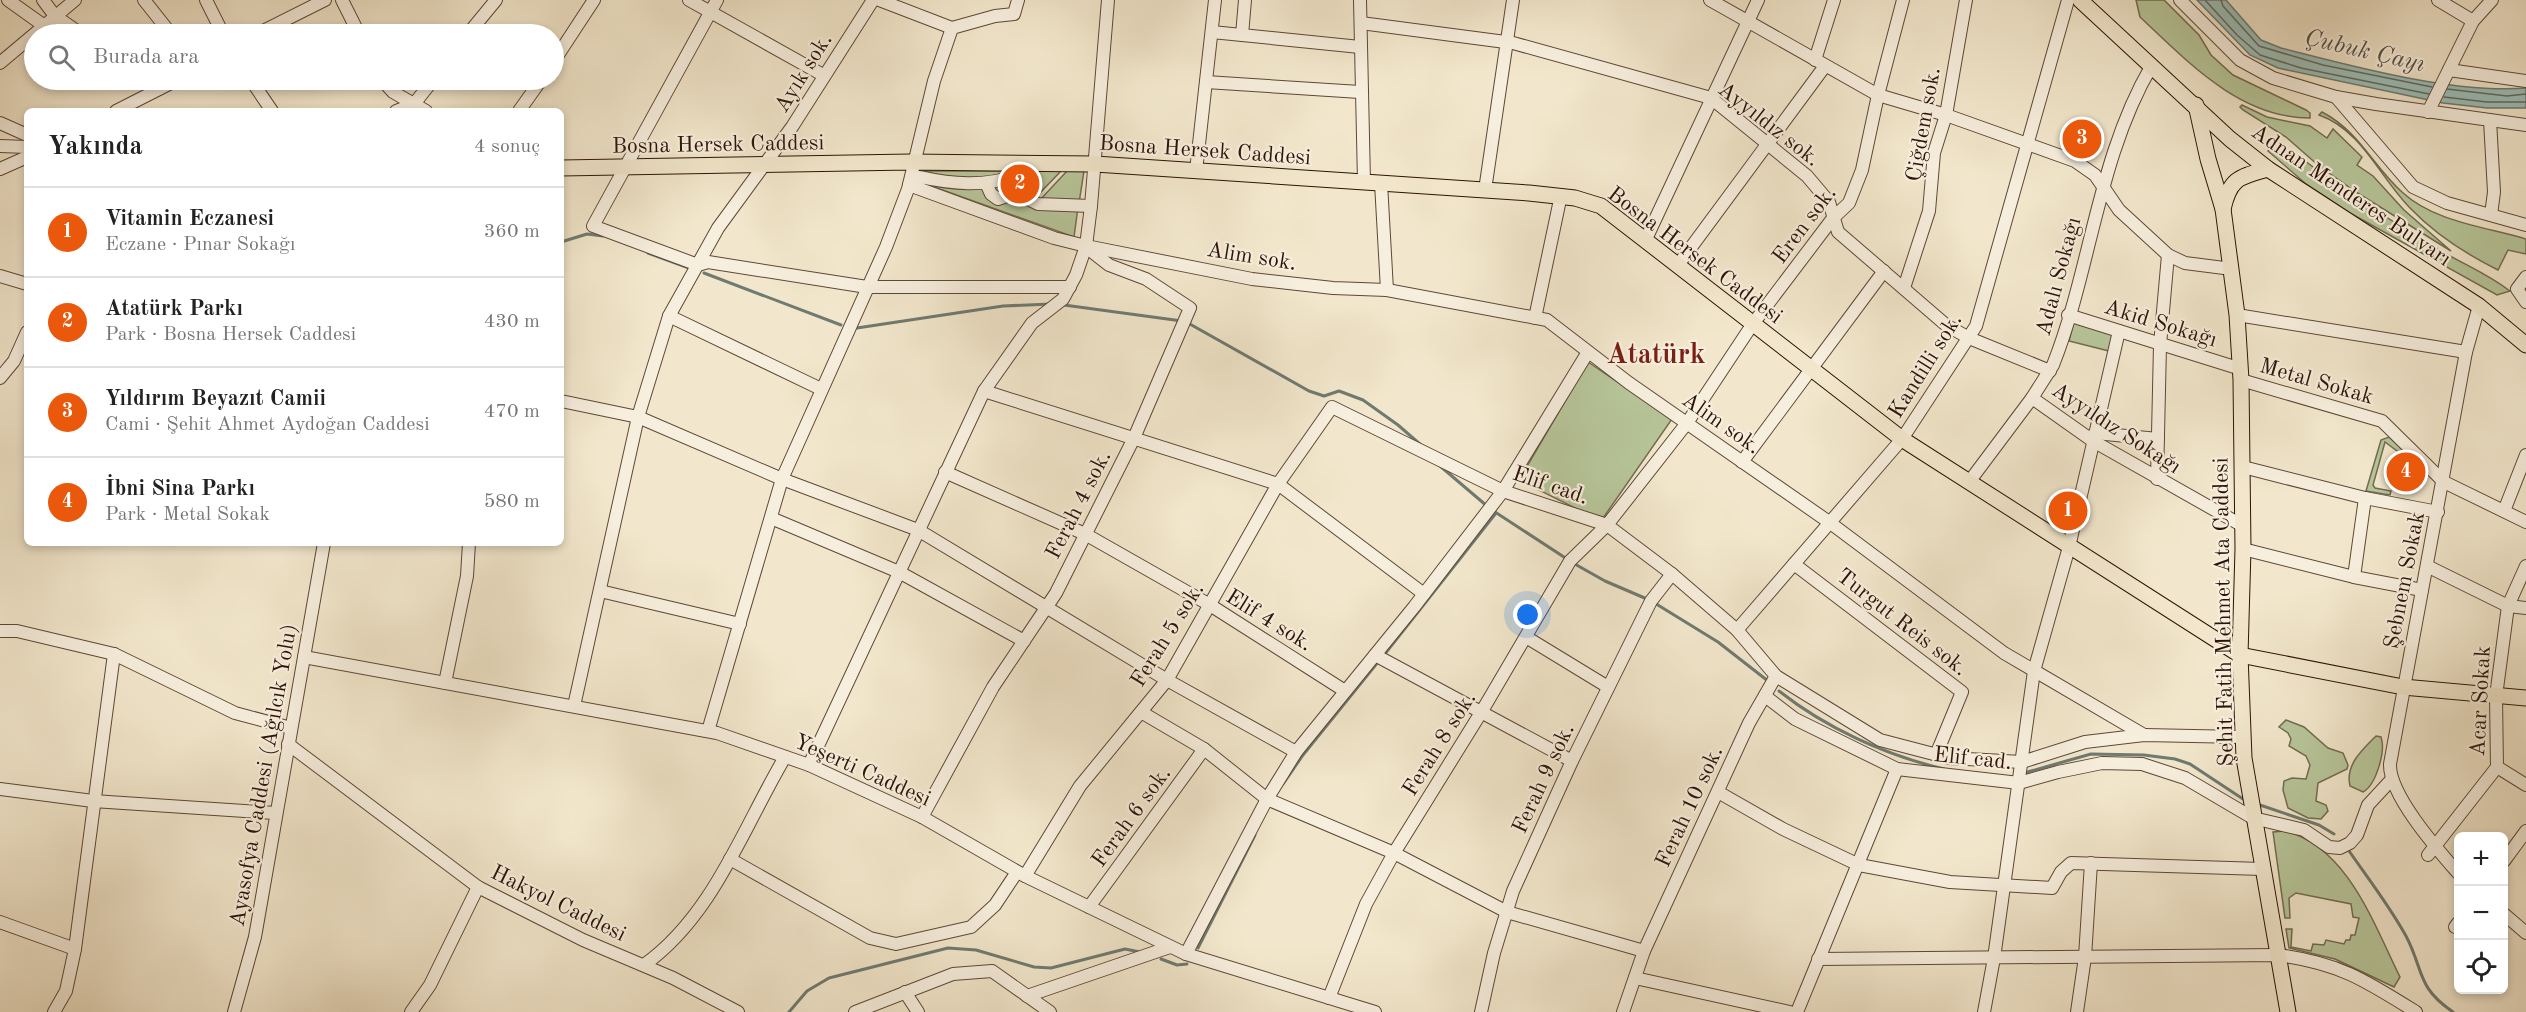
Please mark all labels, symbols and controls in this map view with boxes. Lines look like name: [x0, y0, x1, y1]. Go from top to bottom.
search box: [24, 24, 564, 90]
water label: Çubuk Çayı: [2302, 26, 2427, 77]
street label: Ayık sok.: [771, 29, 837, 117]
icon: search: [45, 41, 78, 74]
text: Burada ara: [93, 46, 199, 68]
street label: Çiğdem sok.: [1903, 65, 1945, 183]
street label: Ayyıldız sok.: [1714, 78, 1824, 171]
pin: 3: [2062, 116, 2102, 162]
street label: Adnan Menderes Bulvarı: [2247, 121, 2455, 271]
street label: Bosna Hersek Caddesi: [612, 132, 825, 158]
street label: Bosna Hersek Caddesi: [1098, 133, 1312, 169]
text: Yakında: [48, 134, 143, 160]
text: 4 sonuç: [474, 137, 540, 157]
pin: 2: [1000, 162, 1040, 207]
street label: Eren sok.: [1769, 182, 1841, 268]
street label: Bosna Hersek Caddesi: [1603, 183, 1786, 328]
text: Vitamin Eczanesi: [105, 208, 274, 230]
street label: Adalı Sokağı: [2033, 215, 2085, 338]
text: 1: [62, 222, 73, 242]
text: 360 m: [484, 222, 540, 242]
text: Eczane · Pınar Sokağı: [105, 235, 295, 255]
street label: Alim sok.: [1205, 239, 1298, 275]
street label: Akid Sokağı: [2101, 296, 2219, 351]
text: Atatürk Parkı: [105, 298, 243, 320]
street label: Kandilli sok.: [1885, 310, 1967, 422]
text: 2: [62, 312, 73, 332]
text: 430 m: [484, 312, 540, 332]
text: Park · Bosna Hersek Caddesi: [105, 325, 356, 345]
district label: Atatürk: [1607, 342, 1706, 370]
street label: Metal Sokak: [2257, 355, 2376, 409]
street label: Ayyıldız Sokağı: [2047, 379, 2184, 479]
text: Yıldırım Beyazıt Camii: [105, 388, 326, 410]
street label: Alim sok.: [1678, 389, 1764, 459]
text: 3: [62, 402, 73, 422]
text: 470 m: [484, 402, 540, 422]
text: Cami · Şehit Ahmet Aydoğan Caddesi: [105, 415, 430, 435]
street label: Ferah 4 sok.: [1042, 447, 1115, 563]
pin: 4: [2386, 450, 2426, 494]
street label: Şehit Fatih Mehmet Ata Caddesi: [2210, 457, 2238, 767]
street label: Elif cad.: [1510, 463, 1591, 509]
text: İbni Sina Parkı: [105, 478, 255, 500]
pin: 1: [2048, 488, 2088, 534]
text: 4: [62, 492, 73, 512]
text: 580 m: [484, 492, 540, 512]
text: Park · Metal Sokak: [105, 505, 270, 525]
street label: Şebnem Sokak: [2381, 510, 2429, 651]
street label: Turgut Reis sok.: [1832, 565, 1971, 680]
street label: Ferah 5 sok.: [1127, 579, 1208, 691]
street label: Elif 4 sok.: [1222, 586, 1316, 656]
your location: [1513, 600, 1542, 629]
street label: Ayasofya Caddesi (Ağılcık Yolu): [227, 622, 301, 928]
street label: Acar Sokak: [2467, 645, 2495, 757]
street label: Ferah 8 sok.: [1399, 688, 1480, 800]
street label: Ferah 9 sok.: [1509, 721, 1579, 837]
street label: Yeşerti Caddesi: [790, 731, 934, 811]
street label: Ferah 10 sok.: [1652, 743, 1727, 871]
street label: Elif cad.: [1933, 744, 2013, 774]
street label: Ferah 6 sok.: [1088, 763, 1175, 872]
map controls: [2454, 832, 2508, 994]
button: +: [2454, 832, 2508, 886]
street label: Hakyol Caddesi: [487, 862, 629, 946]
button: −: [2454, 886, 2508, 940]
button: locate: [2454, 940, 2508, 994]

